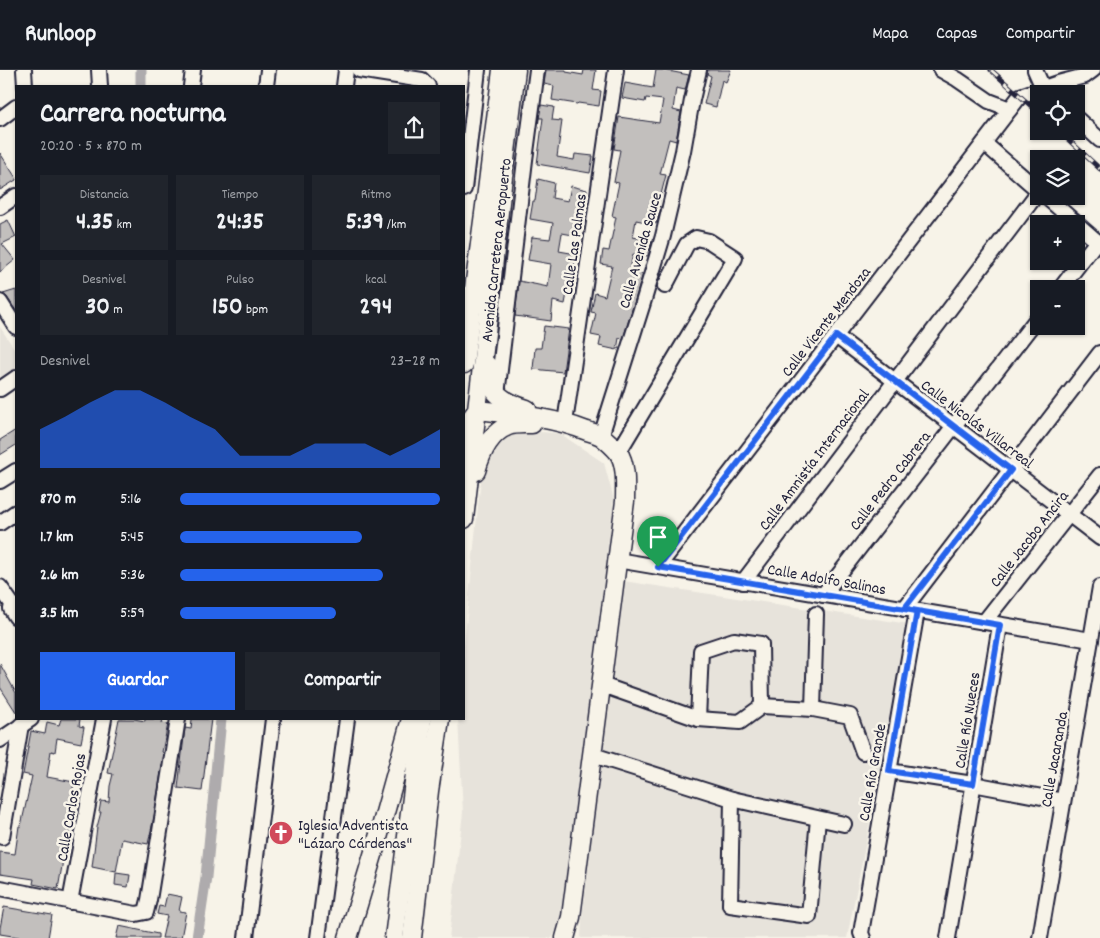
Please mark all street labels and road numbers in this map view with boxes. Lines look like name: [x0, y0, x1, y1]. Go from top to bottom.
street label: Avenida Carretera Aeropuerto: [476, 157, 519, 343]
street label: Calle Avenida Sauce: [614, 190, 669, 312]
street label: Calle Las Palmas: [557, 192, 594, 296]
street label: Calle Vicente Mendoza: [777, 262, 878, 382]
street label: Calle Nicolás Villarreal: [915, 375, 1038, 475]
street label: Calle Amnistía Internacional: [754, 385, 876, 536]
street label: Calle Pedro Cabrera: [845, 426, 938, 536]
street label: Calle Jacobo Ancira: [985, 486, 1075, 593]
street label: Calle Adolfo Salinas: [765, 559, 888, 602]
street label: Calle Río Nueces: [950, 670, 987, 770]
street label: Calle Jacaranda: [1036, 709, 1075, 809]
street label: Calle Río Grande: [854, 722, 893, 823]
street label: Calle Carlos Rojas: [52, 751, 93, 863]

